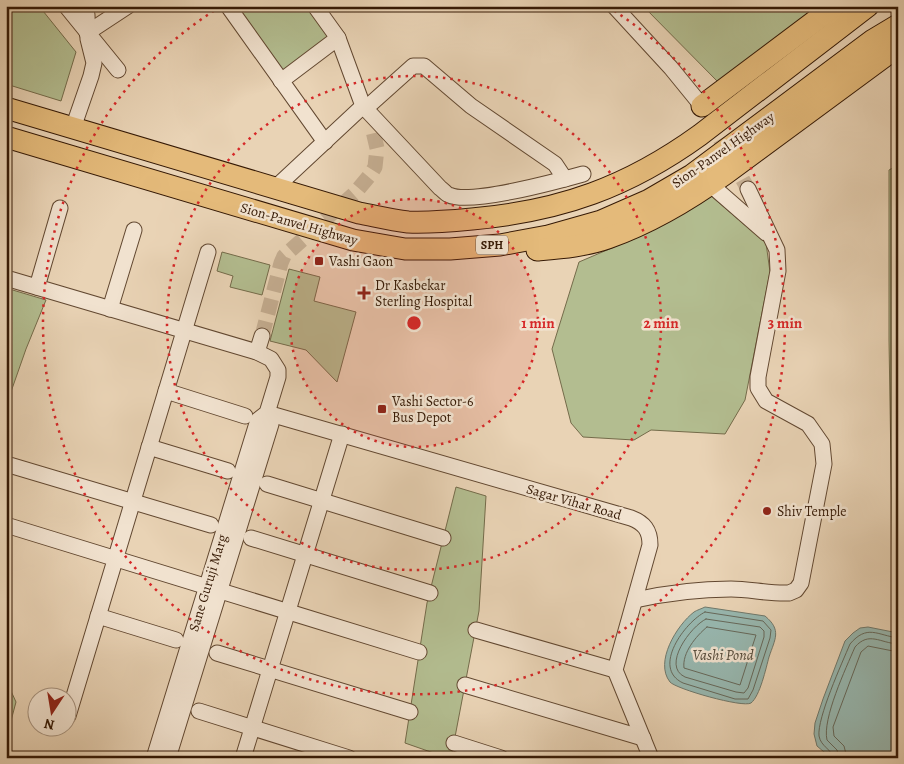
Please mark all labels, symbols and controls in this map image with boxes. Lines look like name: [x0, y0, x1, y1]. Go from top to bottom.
street label: Sion-Panvel Highway: [668, 107, 779, 193]
street label: Sion-Panvel Highway: [238, 198, 361, 250]
road number: SPH: [476, 236, 508, 254]
place label: Vashi Gaon: [328, 252, 393, 271]
marker: Vashi Gaon: [313, 255, 325, 267]
place label: Dr Kasbekar Sterling Hospital: [375, 276, 473, 311]
marker: Dr Kasbekar Sterling Hospital: [357, 286, 371, 300]
text: 1 min: [521, 313, 555, 333]
text: 2 min: [643, 313, 679, 333]
text: 3 min: [768, 313, 803, 333]
centre of rings: [405, 314, 423, 332]
place label: Vashi Sector-6 Bus Depot: [391, 392, 474, 427]
marker: Vashi Sector-6 Bus Depot: [376, 403, 388, 415]
street label: Sagar Vihar Road: [524, 479, 624, 525]
place label: Shiv Temple: [777, 502, 847, 521]
marker: Shiv Temple: [761, 505, 773, 517]
street label: Sane Guruji Marg: [184, 532, 232, 634]
water label: Vashi Pond: [692, 645, 754, 665]
north arrow: [28, 686, 78, 736]
text: N: [42, 714, 56, 735]

